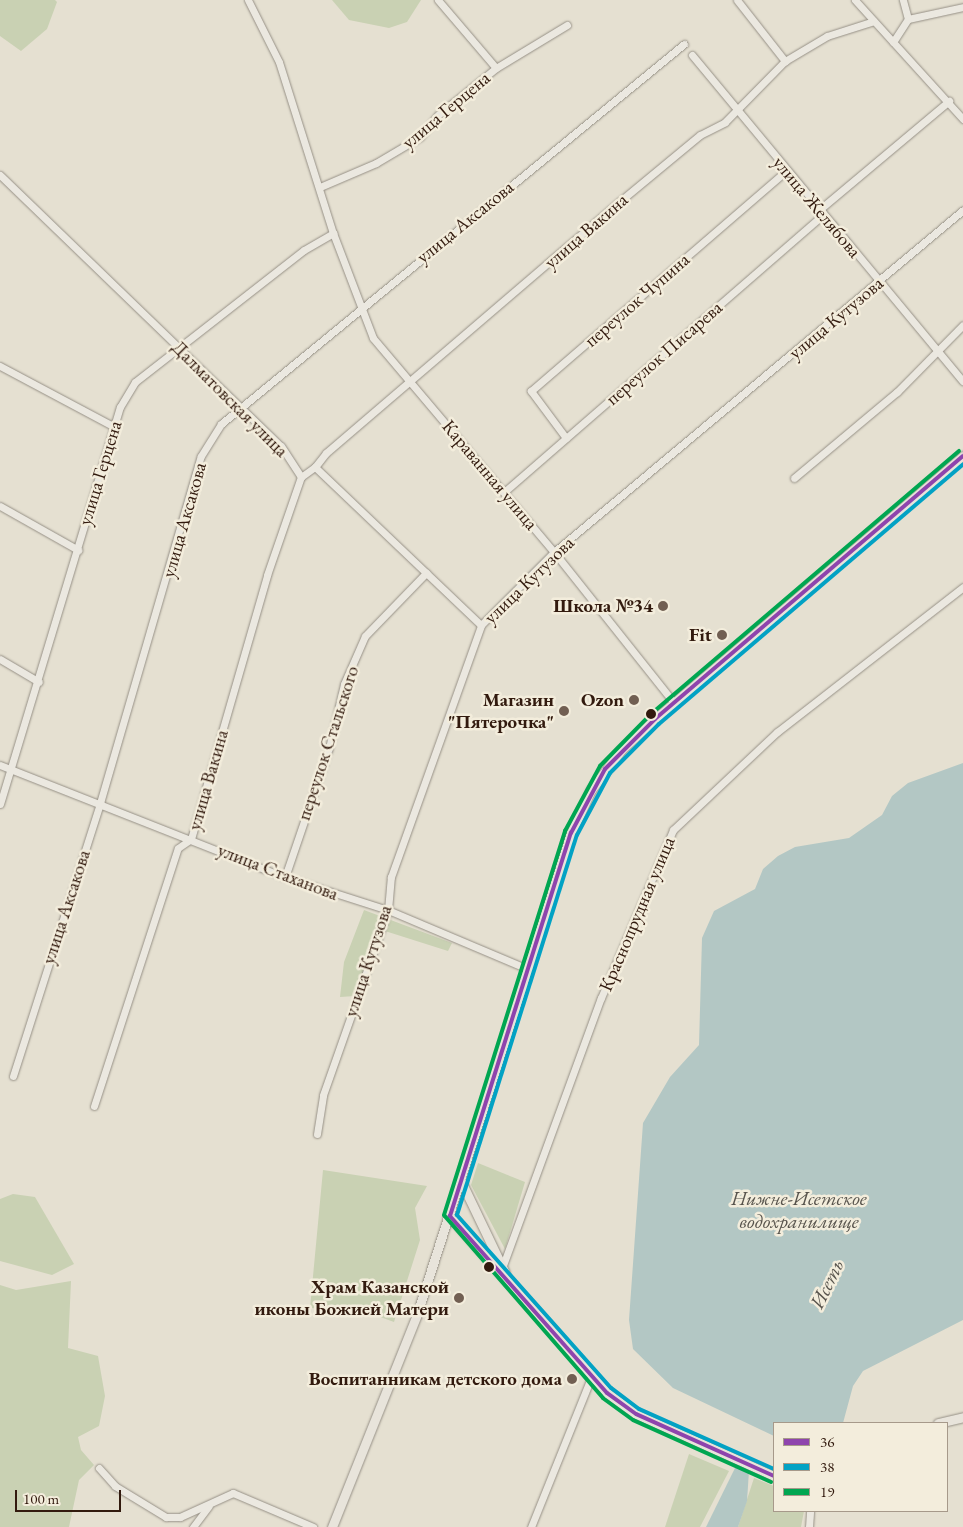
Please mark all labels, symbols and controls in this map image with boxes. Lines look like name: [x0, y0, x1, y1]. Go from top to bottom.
street label: улица Герцена: [397, 66, 495, 154]
street label: улица Желябова: [768, 152, 866, 262]
street label: улица Аксакова: [412, 176, 518, 268]
street label: улица Вакина: [539, 188, 633, 274]
street label: переулок Чупина: [580, 248, 694, 352]
street label: улица Кутузова: [784, 272, 888, 364]
street label: переулок Писарева: [601, 296, 727, 410]
street label: Далматовская улица: [167, 336, 293, 462]
street label: Караванная улица: [437, 415, 543, 535]
street label: улица Герцена: [73, 418, 127, 528]
street label: улица Аксакова: [157, 460, 211, 580]
street label: улица Кутузова: [479, 531, 579, 629]
place label: Школа №34: [553, 595, 653, 617]
marker: Школа №34: [657, 600, 669, 612]
place label: Fit: [689, 624, 712, 646]
marker: Fit: [716, 629, 728, 641]
street label: переулок Стальского: [292, 663, 364, 823]
place label: Магазин "Пятерочка": [448, 689, 554, 733]
place label: Ozon: [581, 689, 624, 711]
marker: Ozon: [628, 694, 640, 706]
marker: Магазин "Пятерочка": [558, 705, 570, 717]
unlabelled marker: [646, 709, 656, 719]
street label: улица Вакина: [183, 727, 233, 833]
street label: Краснопрудная улица: [594, 833, 680, 995]
street label: улица Стаханова: [214, 839, 342, 905]
street label: улица Аксакова: [37, 847, 95, 967]
street label: улица Кутузова: [339, 902, 397, 1020]
water label: Нижне-Исетское водохранилище: [731, 1187, 867, 1234]
water label: Исеть: [805, 1256, 849, 1312]
unlabelled marker: [484, 1262, 494, 1272]
place label: Храм Казанской иконы Божией Матери: [254, 1276, 449, 1320]
marker: Храм Казанской иконы Божией Матери: [453, 1292, 465, 1304]
place label: Воспитанникам детского дома: [309, 1368, 562, 1390]
marker: Воспитанникам детского дома: [566, 1373, 578, 1385]
legend: [773, 1422, 948, 1512]
text: 36: [820, 1432, 834, 1451]
text: 38: [820, 1457, 834, 1476]
scale bar: [18, 1480, 124, 1512]
text: 19: [820, 1482, 834, 1501]
text: 100 m: [23, 1489, 59, 1508]

